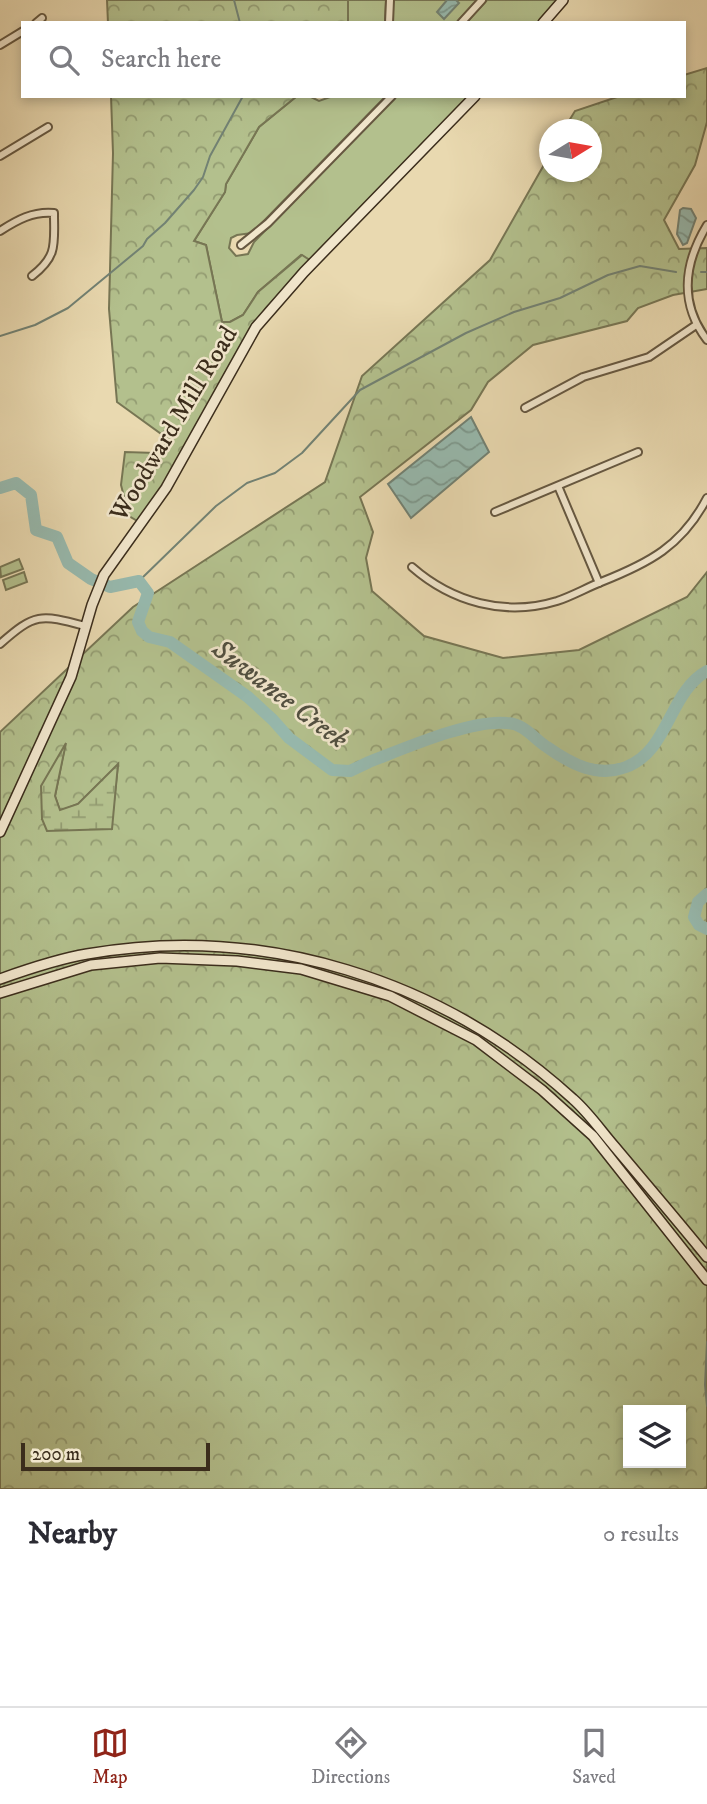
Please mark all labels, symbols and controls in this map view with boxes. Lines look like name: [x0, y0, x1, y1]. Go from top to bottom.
search box: [21, 21, 686, 98]
icon: search: [45, 41, 83, 79]
text: Search here: [101, 43, 221, 76]
north arrow: [539, 119, 602, 182]
street label: Woodward Mill Road: [102, 320, 245, 528]
water label: Suwanee Creek: [204, 631, 355, 757]
map controls: [623, 1405, 686, 1468]
button: layers: [623, 1405, 686, 1468]
scale bar: [21, 1440, 210, 1472]
text: 200 m: [32, 1443, 80, 1466]
text: Nearby: [28, 1516, 117, 1553]
text: 0 results: [603, 1520, 679, 1549]
tab: Map: [91, 1724, 129, 1789]
tab: Directions: [311, 1724, 390, 1789]
tab: Saved: [572, 1724, 616, 1789]

